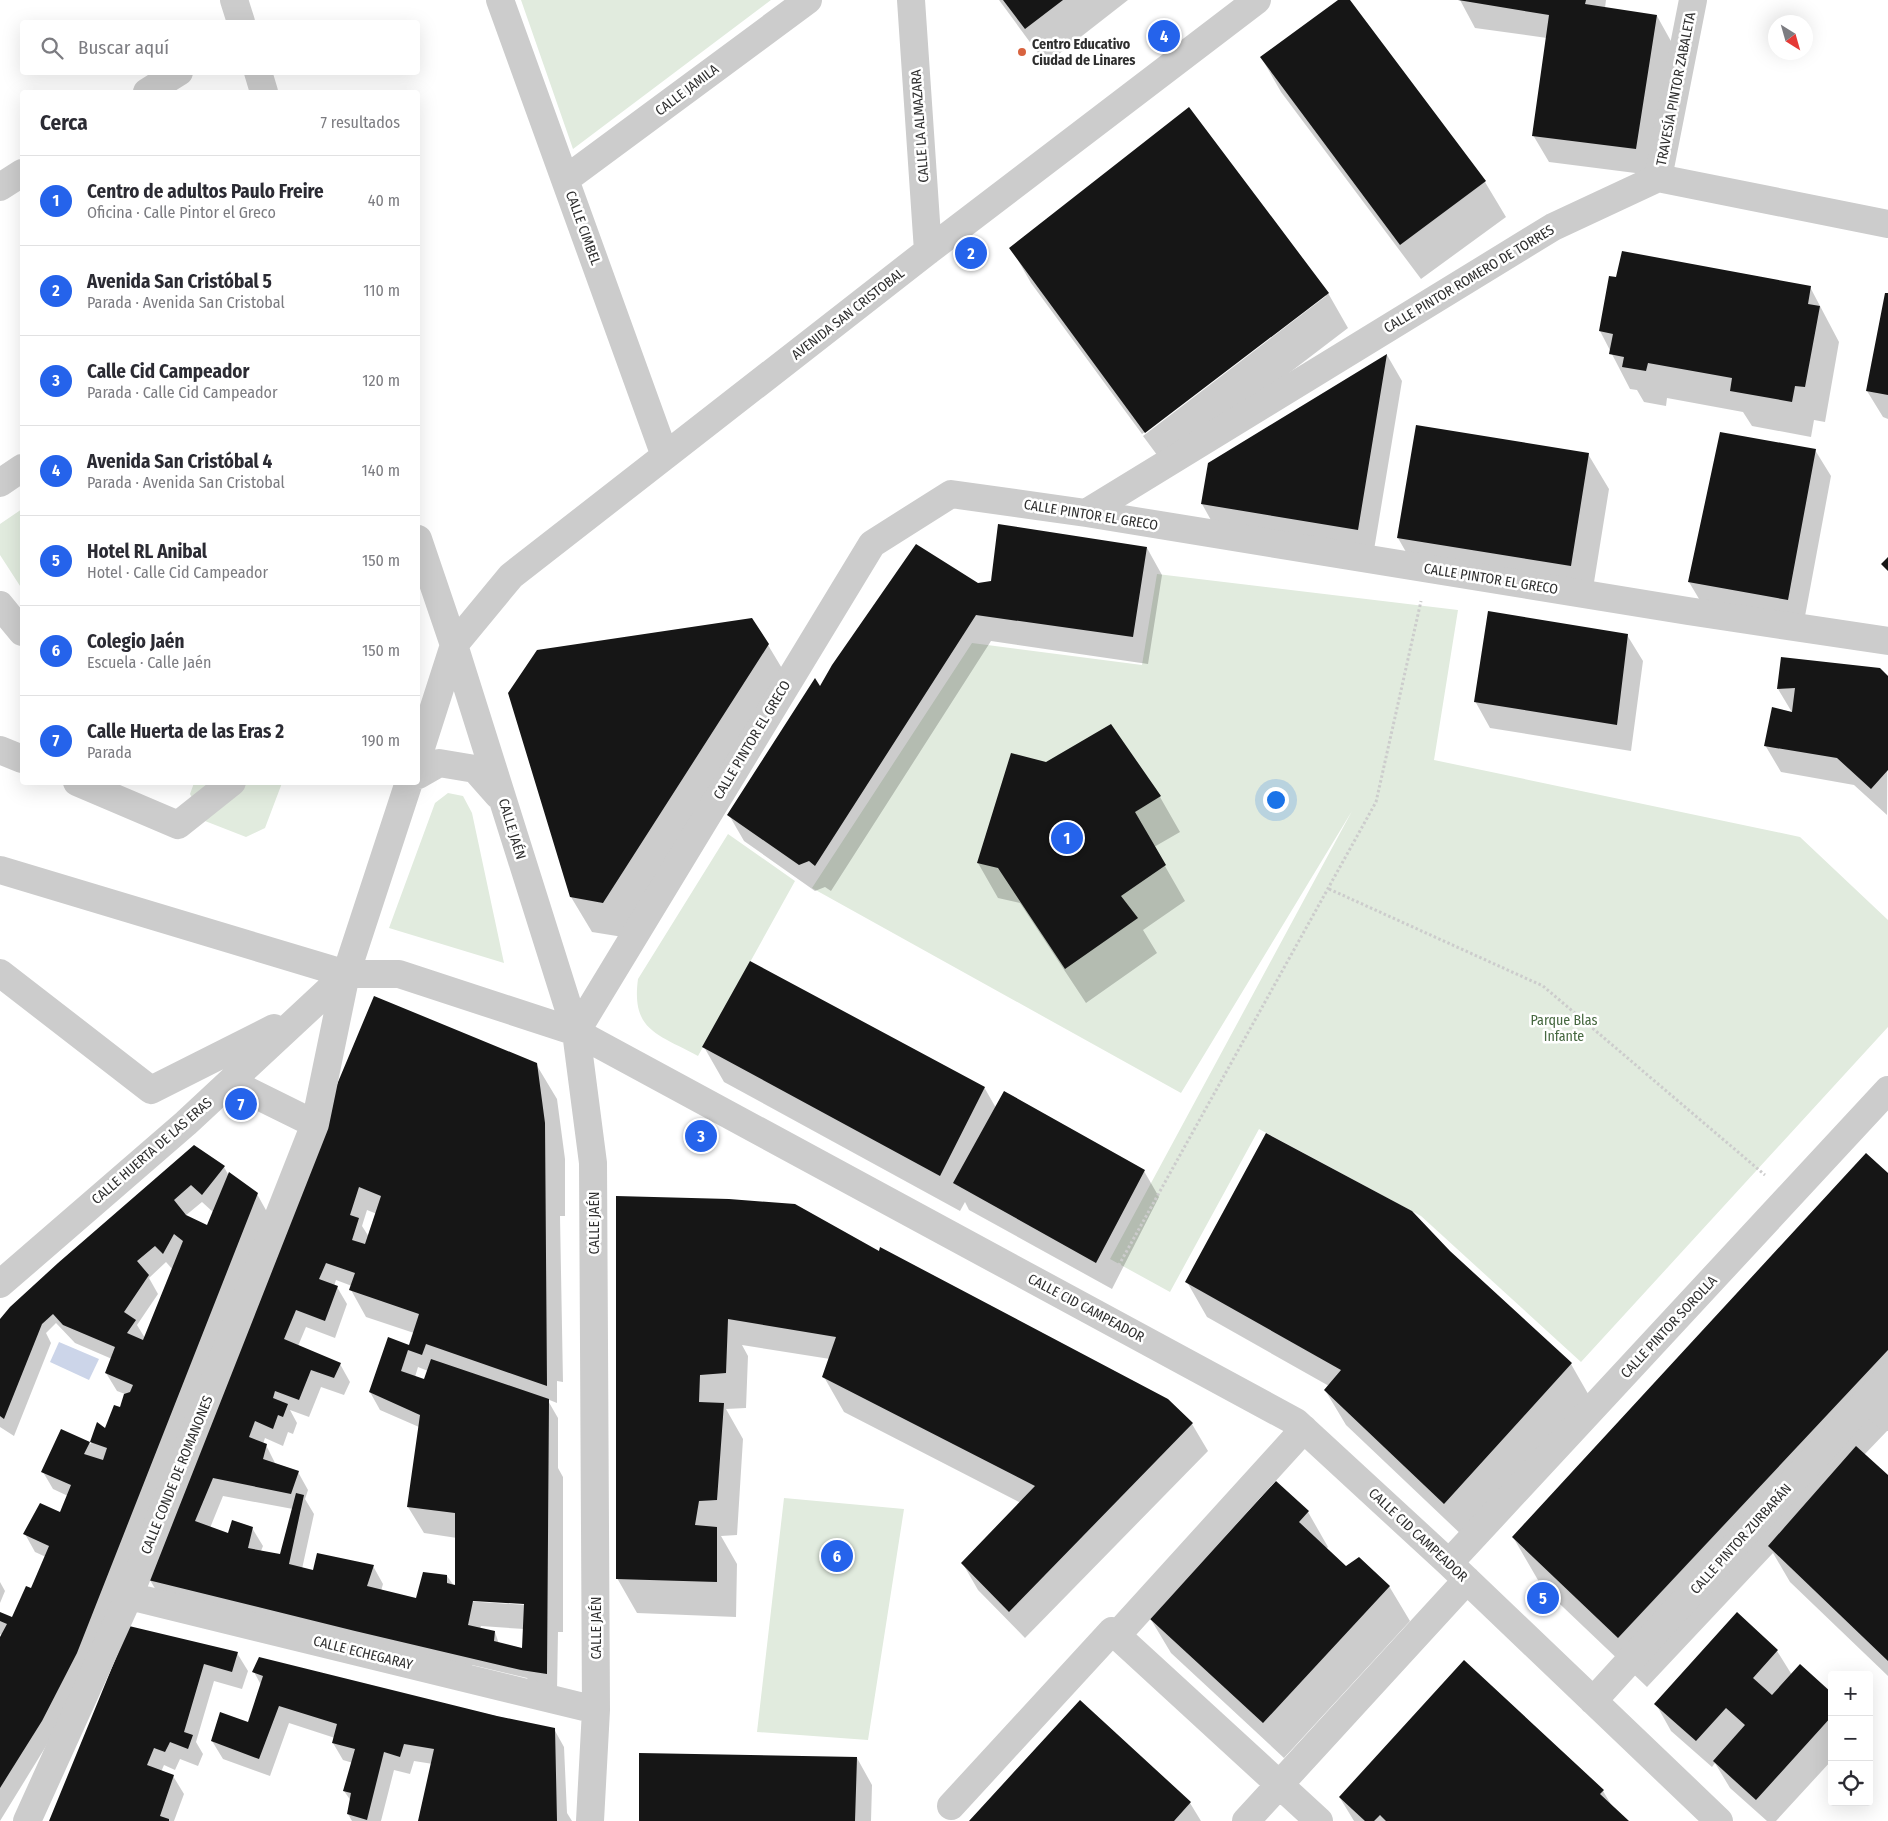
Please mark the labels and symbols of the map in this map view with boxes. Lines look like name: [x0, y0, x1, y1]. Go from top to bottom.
street label: TRAVESÍA PINTOR ZABALETA: [1652, 10, 1699, 167]
north arrow: [1768, 15, 1813, 60]
pin: 4: [1148, 17, 1180, 55]
place label: Centro Educativo Ciudad de Linares: [1032, 36, 1135, 69]
marker: Centro Educativo Ciudad de Linares: [1016, 46, 1028, 58]
street label: CALLE JAMILA: [652, 60, 723, 119]
street label: CALLE LA ALMAZARA: [908, 68, 932, 183]
street label: CALLE CIMBEL: [562, 188, 604, 268]
street label: CALLE PINTOR ROMERO DE TORRES: [1381, 221, 1557, 337]
pin: 2: [955, 234, 987, 272]
street label: AVENIDA SAN CRISTOBAL: [788, 265, 908, 363]
street label: CALLE PINTOR EL GRECO: [1023, 496, 1160, 534]
street label: CALLE PINTOR EL GRECO: [1423, 560, 1560, 598]
street label: CALLE PINTOR EL GRECO: [710, 677, 794, 803]
your location: [1263, 787, 1289, 813]
street label: CALLE JAÉN: [495, 796, 530, 862]
pin: 1: [1051, 819, 1083, 857]
park label: Parque Blas Infante: [1530, 1012, 1598, 1045]
pin: 7: [225, 1085, 257, 1123]
street label: CALLE HUERTA DE LAS ERAS: [88, 1094, 216, 1208]
pin: 3: [685, 1117, 717, 1155]
street label: CALLE JAÉN: [585, 1192, 603, 1255]
street label: CALLE CID CAMPEADOR: [1025, 1270, 1147, 1346]
street label: CALLE PINTOR SOROLLA: [1617, 1272, 1721, 1382]
street label: CALLE CONDE DE ROMANONES: [137, 1393, 217, 1557]
street label: CALLE PINTOR ZURBARÁN: [1686, 1480, 1795, 1598]
street label: CALLE CID CAMPEADOR: [1365, 1485, 1471, 1586]
pin: 6: [821, 1537, 853, 1575]
pin: 5: [1527, 1579, 1559, 1617]
street label: CALLE JAÉN: [587, 1597, 605, 1660]
street label: CALLE ECHEGARAY: [312, 1632, 414, 1674]

